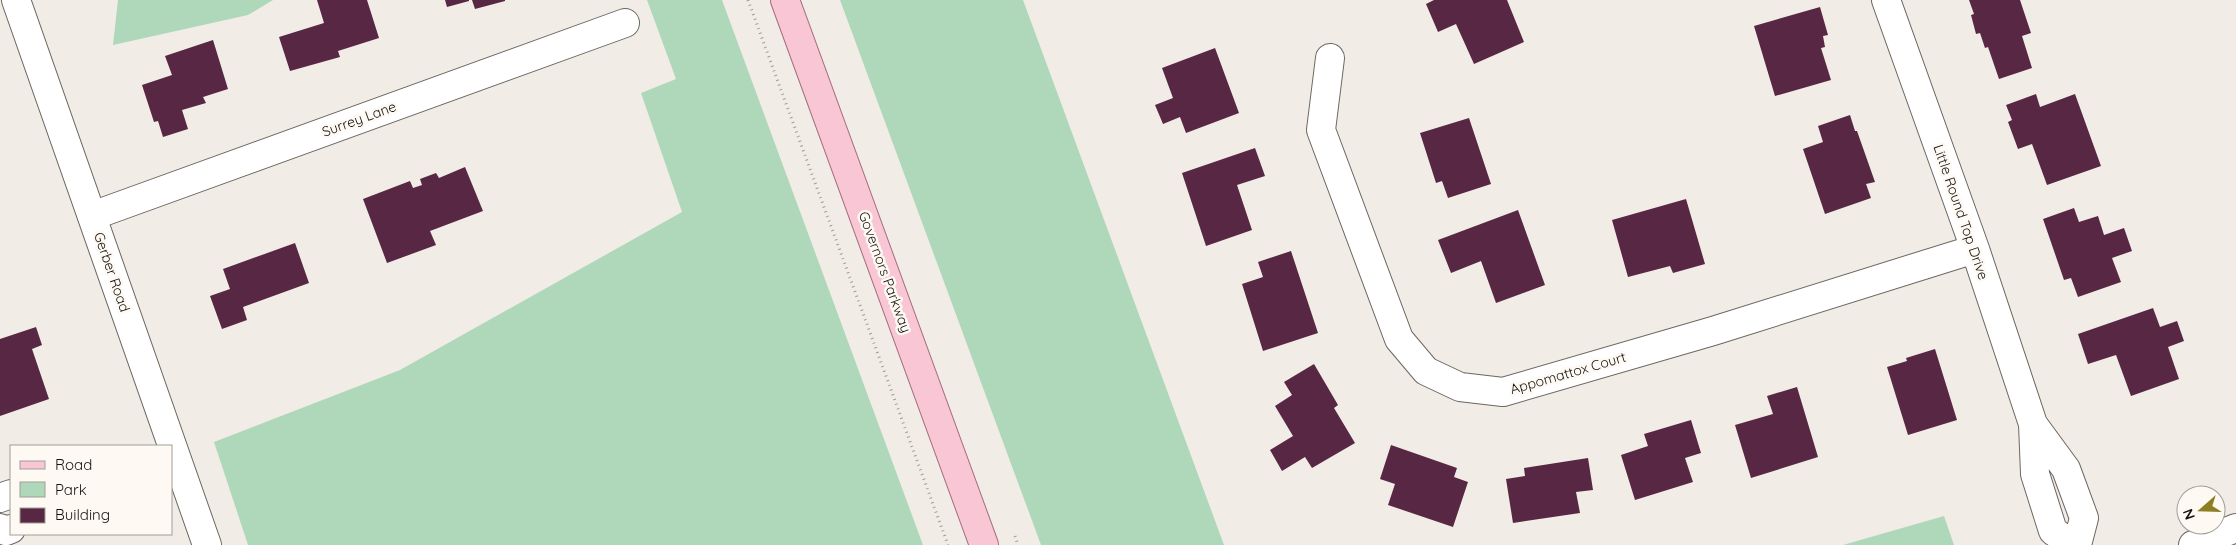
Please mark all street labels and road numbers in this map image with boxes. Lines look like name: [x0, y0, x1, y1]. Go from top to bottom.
street label: Surrey Lane: [319, 97, 399, 141]
street label: Little Round Top Drive: [1929, 142, 1993, 282]
street label: Governors Parkway: [855, 209, 915, 335]
street label: Gerber Road: [90, 230, 134, 314]
street label: Appomattox Court: [1508, 348, 1628, 398]

